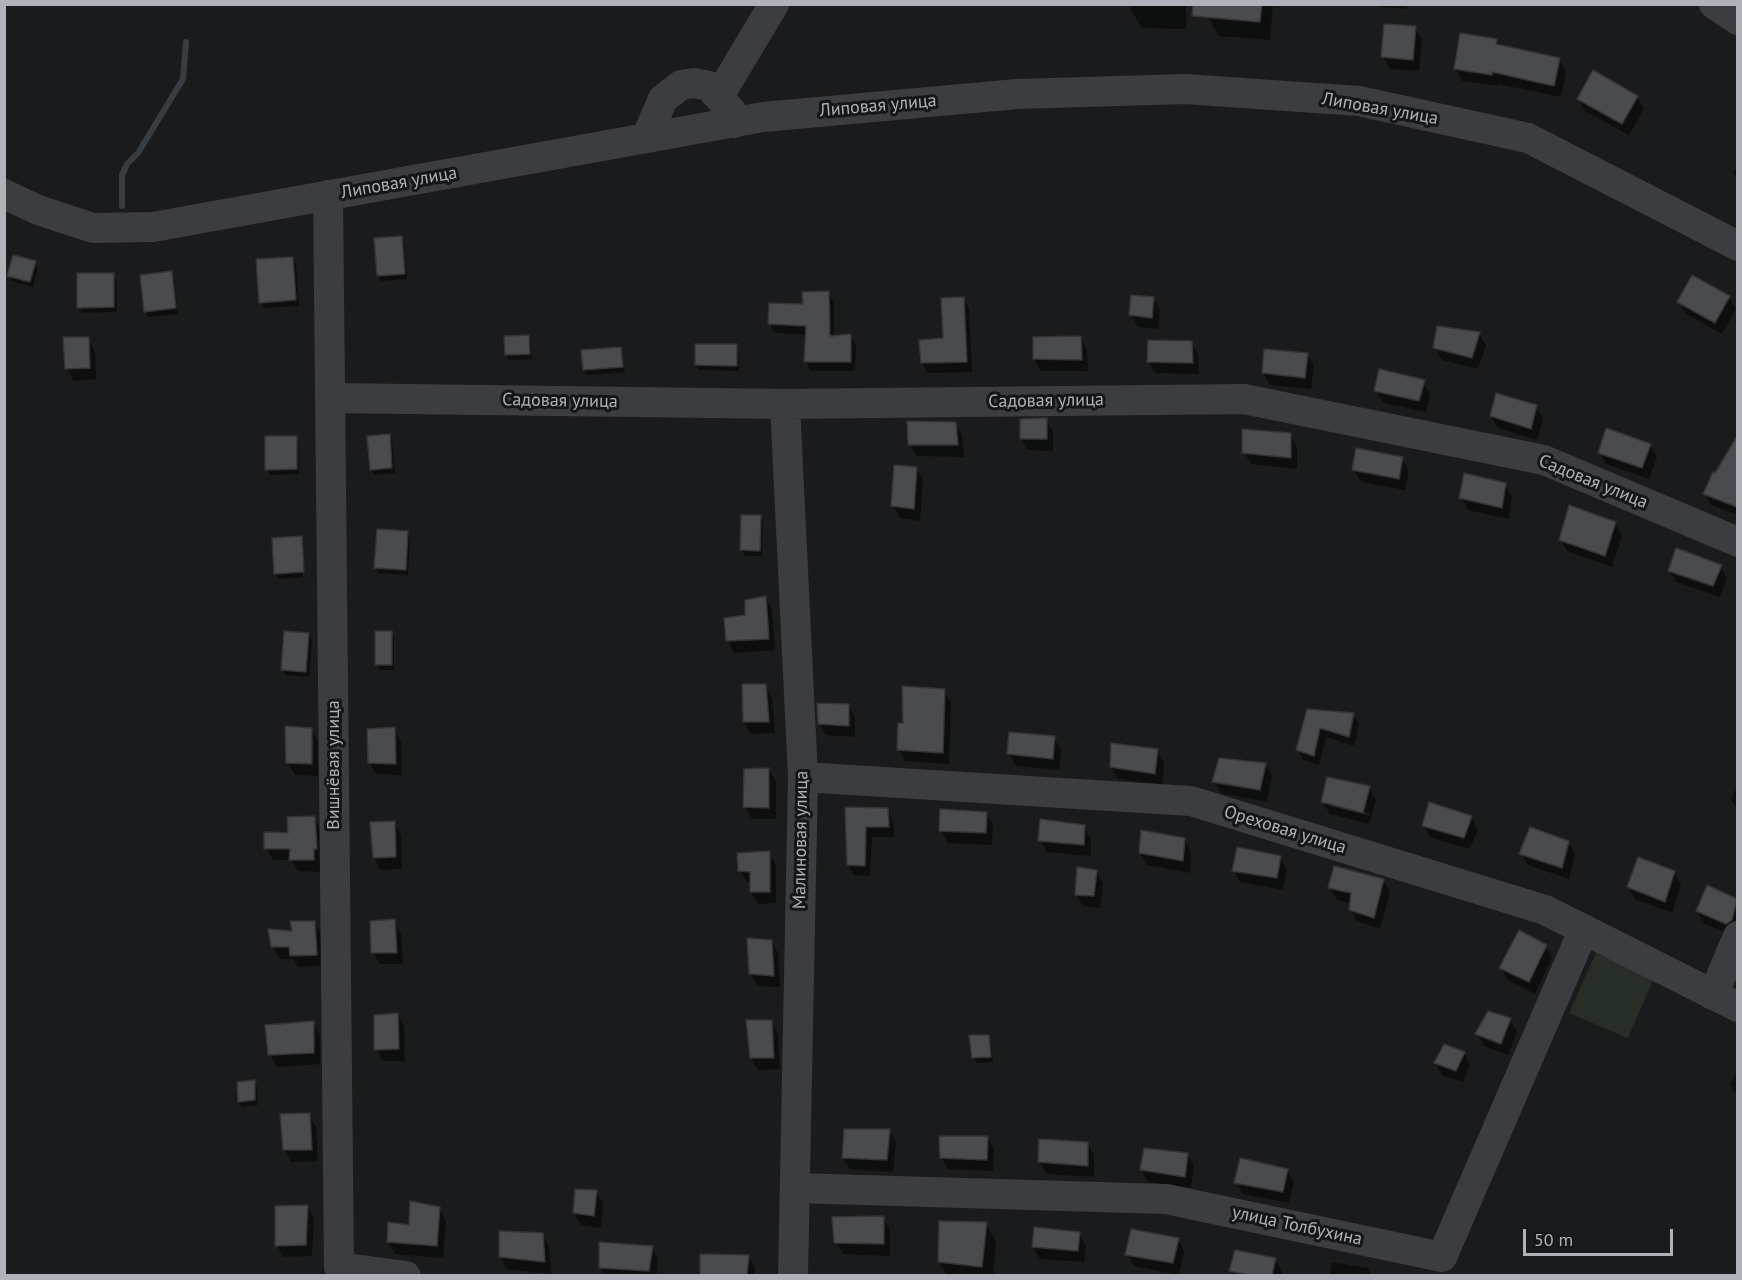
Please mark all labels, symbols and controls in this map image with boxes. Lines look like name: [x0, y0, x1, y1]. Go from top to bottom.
street label: Липовая улица: [1320, 88, 1440, 130]
street label: Липовая улица: [819, 90, 937, 122]
street label: Липовая улица: [339, 162, 459, 204]
street label: Садовая улица: [502, 389, 618, 413]
street label: Садовая улица: [988, 389, 1104, 413]
street label: Садовая улица: [1535, 450, 1651, 514]
street label: Вишнёвая улица: [323, 700, 345, 830]
street label: Малиновая улица: [789, 771, 813, 909]
street label: Ореховая улица: [1221, 801, 1349, 859]
street label: улица Толбухина: [1230, 1202, 1364, 1250]
scale bar: [1526, 1217, 1676, 1255]
text: 50 m: [1534, 1228, 1573, 1251]

